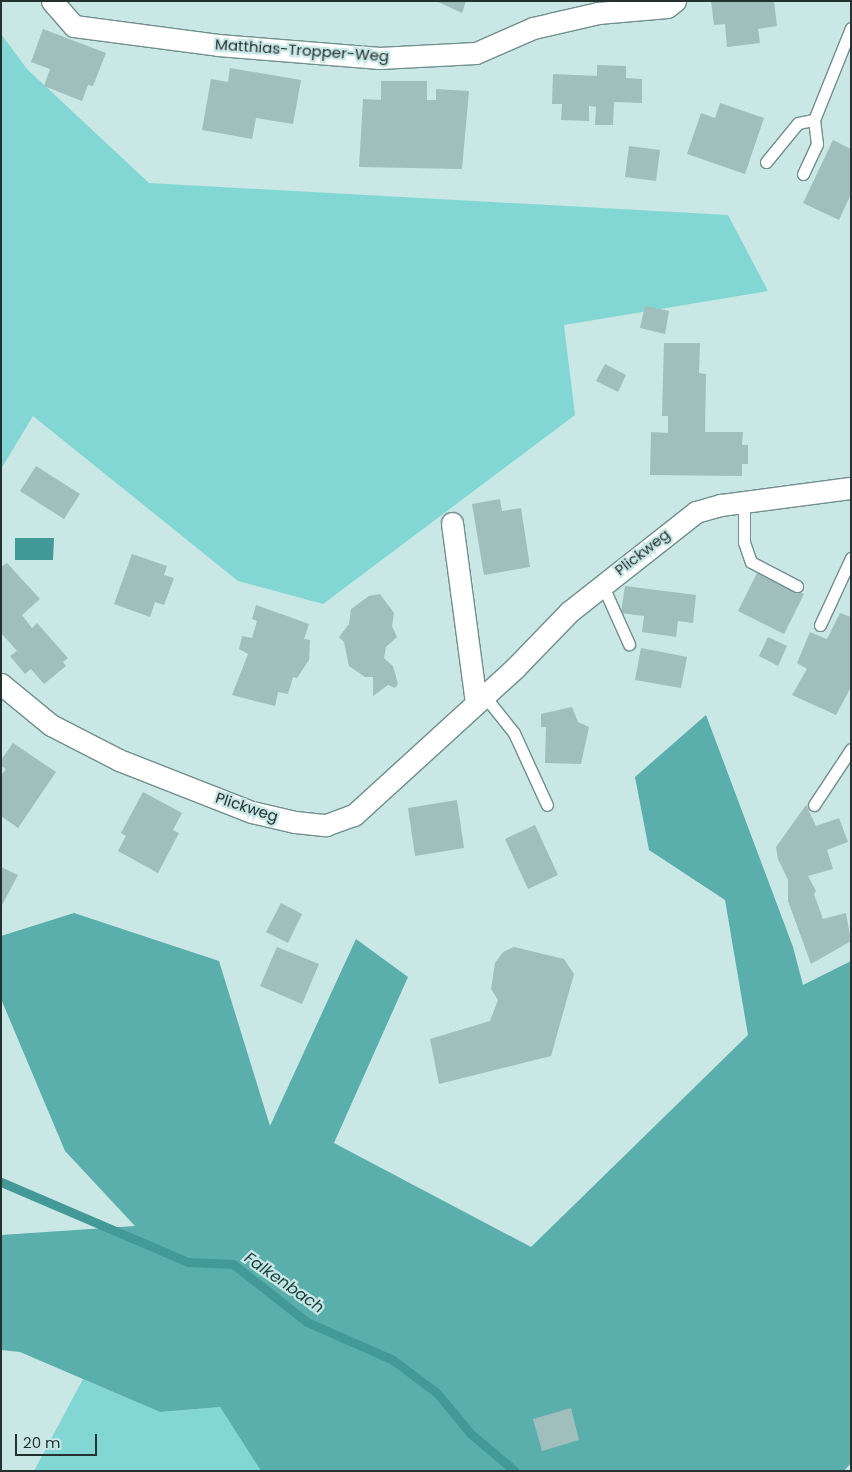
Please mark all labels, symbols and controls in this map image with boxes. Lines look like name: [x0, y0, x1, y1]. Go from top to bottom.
street label: Matthias-Tropper-Weg: [214, 35, 390, 65]
street label: Plickweg: [611, 525, 673, 579]
street label: Plickweg: [213, 788, 281, 826]
water label: Falkenbach: [240, 1249, 328, 1317]
scale bar: [18, 1424, 100, 1456]
text: 20 m: [23, 1432, 61, 1453]

